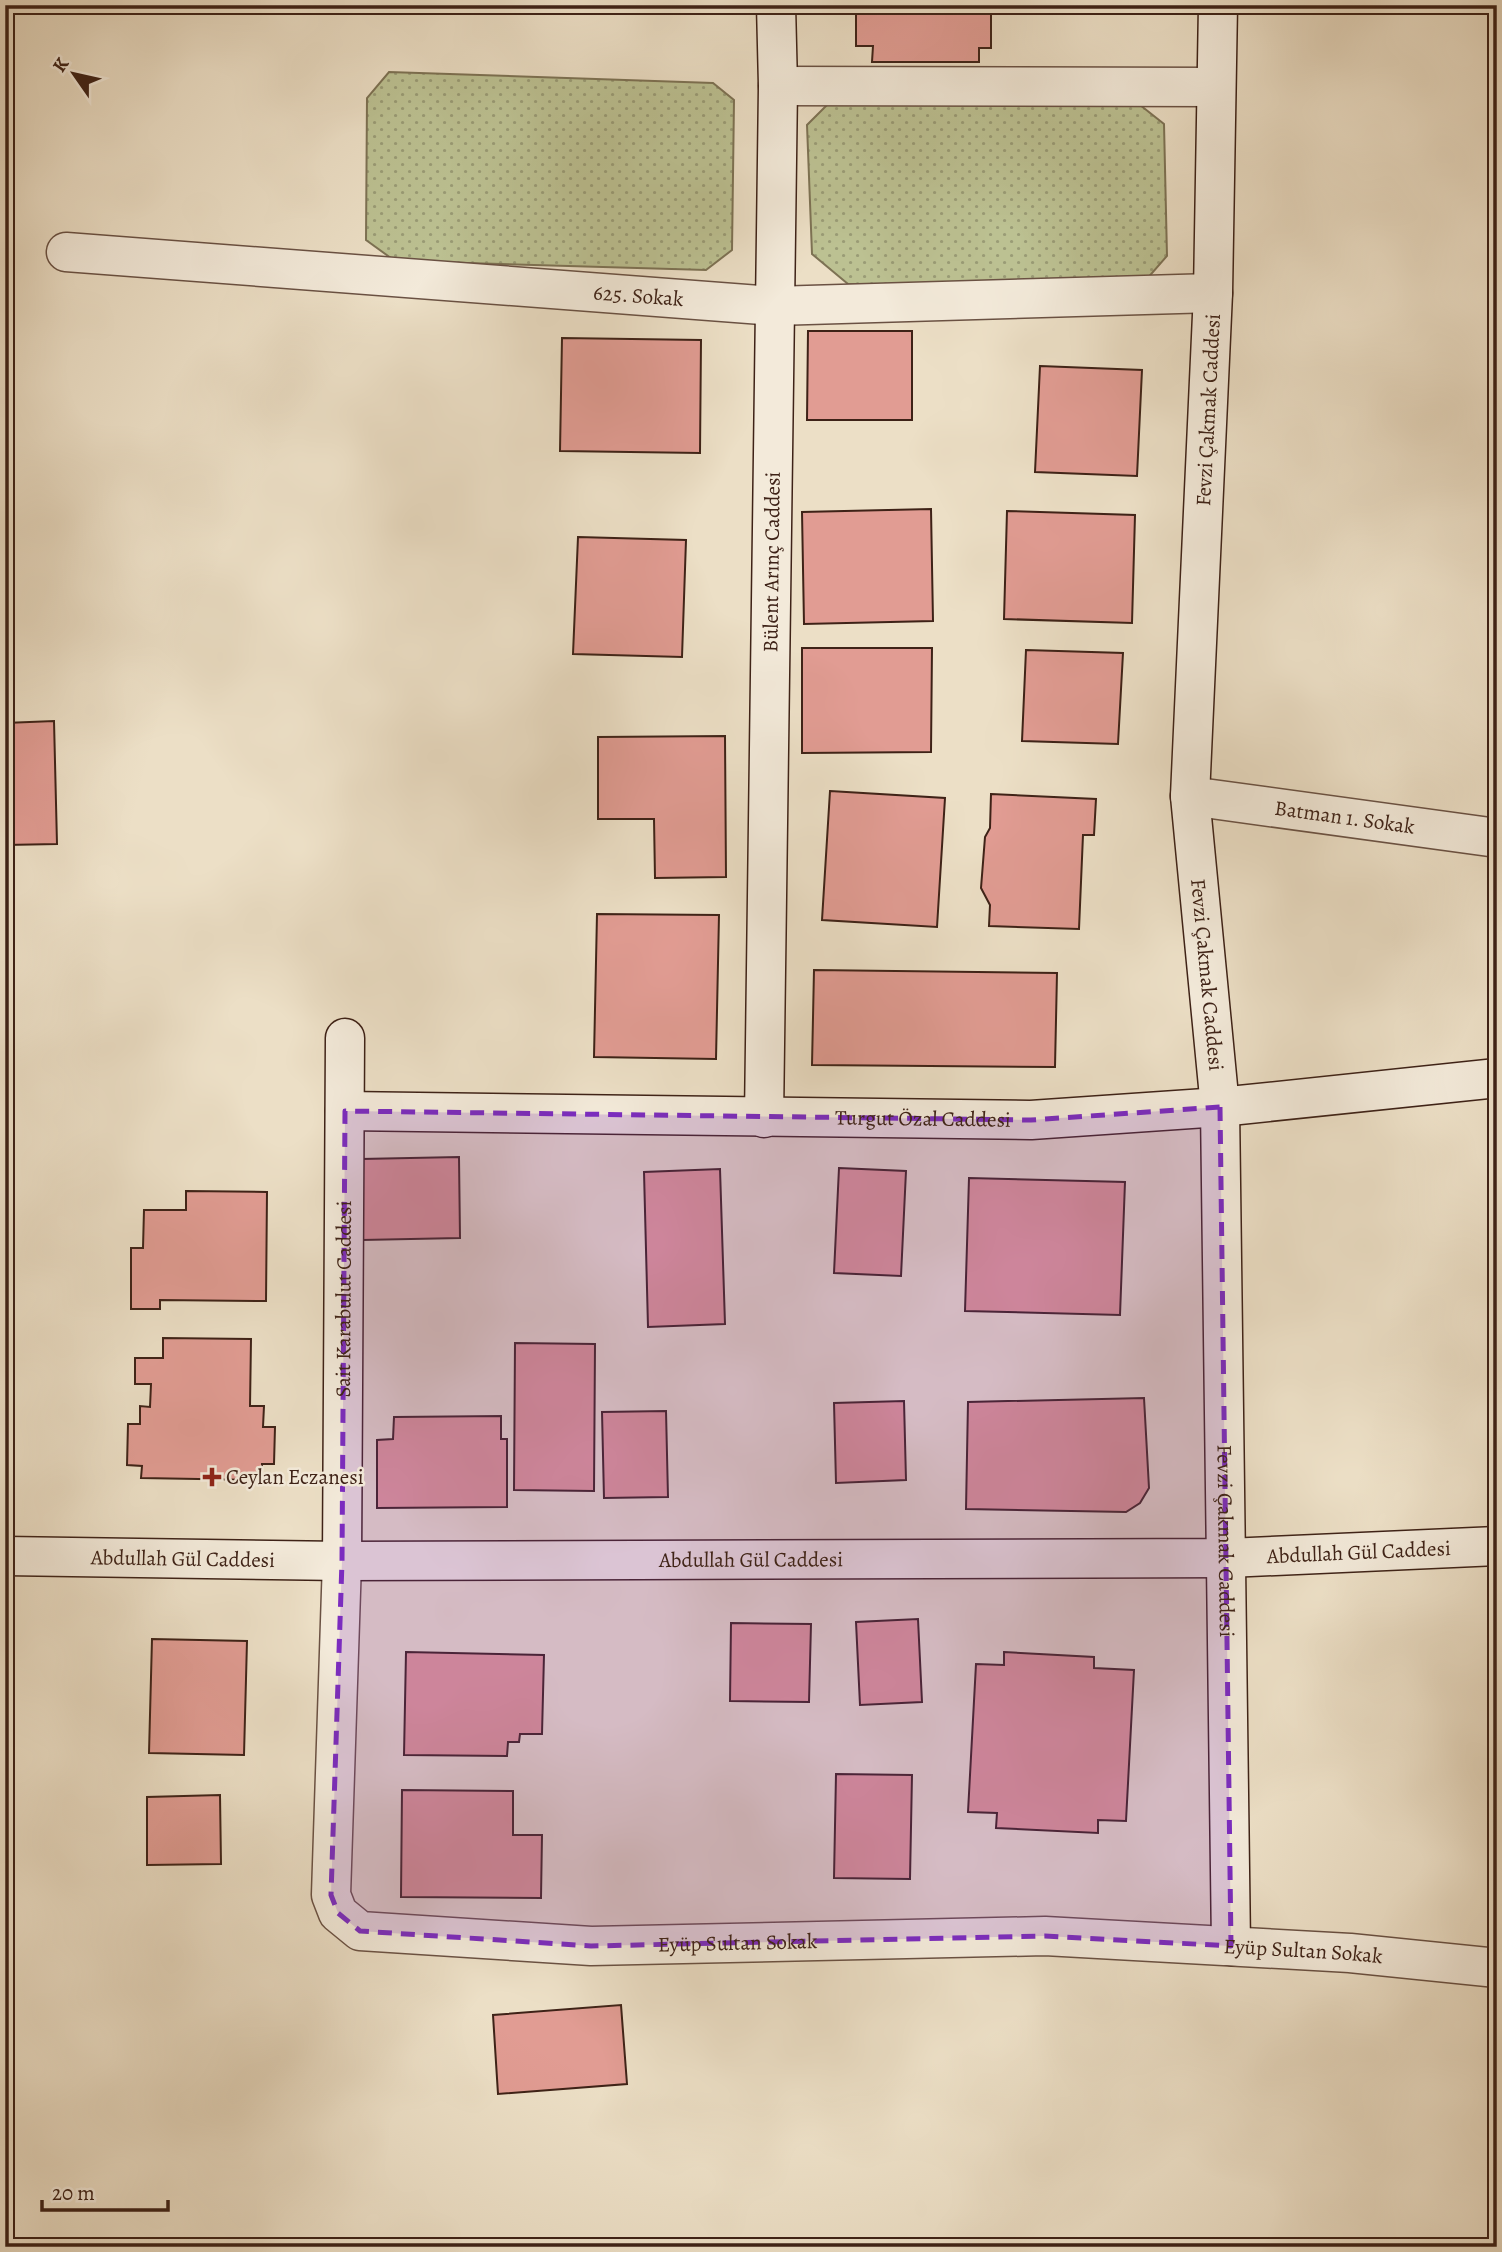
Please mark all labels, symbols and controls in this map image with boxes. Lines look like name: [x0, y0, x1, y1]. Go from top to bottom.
north arrow: [38, 38, 108, 108]
text: K: [46, 52, 75, 77]
street label: 625. Sokak: [592, 278, 685, 313]
street label: Fevzi Çakmak Caddesi: [1189, 313, 1227, 507]
street label: Bülent Arınç Caddesi: [756, 471, 787, 653]
street label: Batman 1. Sokak: [1273, 794, 1417, 841]
street label: Fevzi Çakmak Caddesi: [1184, 877, 1230, 1072]
street label: Turgut Özal Caddesi: [835, 1103, 1011, 1134]
street label: Sait Karabulut Caddesi: [329, 1200, 358, 1398]
street label: Fevzi Çakmak Caddesi: [1210, 1444, 1241, 1638]
place label: Ceylan Eczanesi: [226, 1463, 364, 1491]
marker: Ceylan Eczanesi: [204, 1469, 220, 1485]
street label: Abdullah Gül Caddesi: [1265, 1534, 1452, 1570]
street label: Abdullah Gül Caddesi: [90, 1543, 275, 1574]
street label: Abdullah Gül Caddesi: [658, 1545, 843, 1574]
street label: Eyüp Sultan Sokak: [658, 1927, 818, 1959]
street label: Eyüp Sultan Sokak: [1223, 1932, 1384, 1970]
scale bar: [42, 2168, 168, 2212]
text: 20 m: [52, 2179, 95, 2207]

